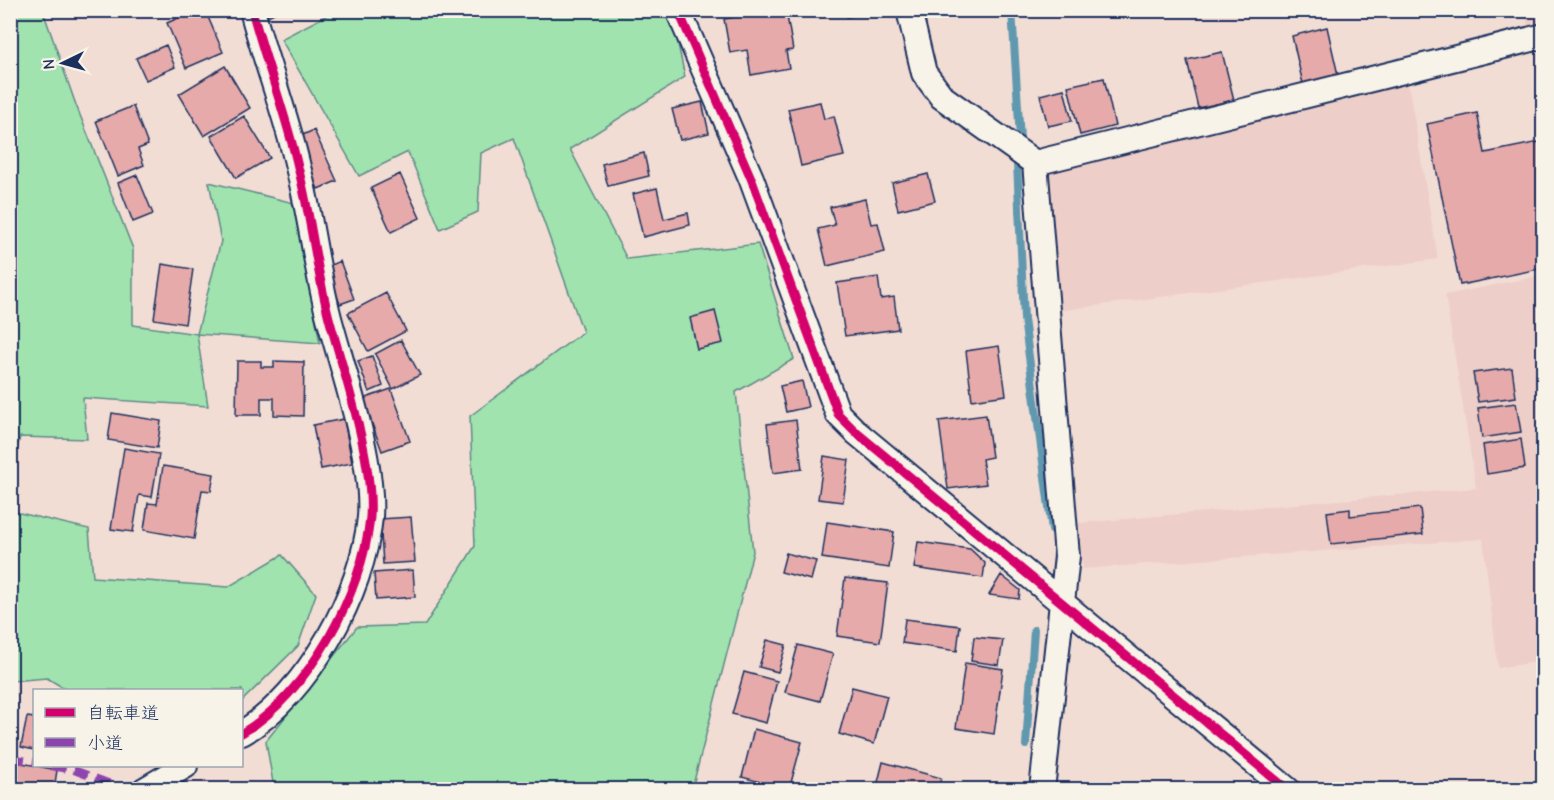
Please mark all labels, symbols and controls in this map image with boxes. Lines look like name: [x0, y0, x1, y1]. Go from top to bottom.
north arrow: [33, 33, 93, 93]
text: N: [40, 58, 58, 70]
legend: [33, 689, 243, 767]
text: 自転車道: [87, 703, 159, 724]
text: 小道: [87, 733, 123, 754]

